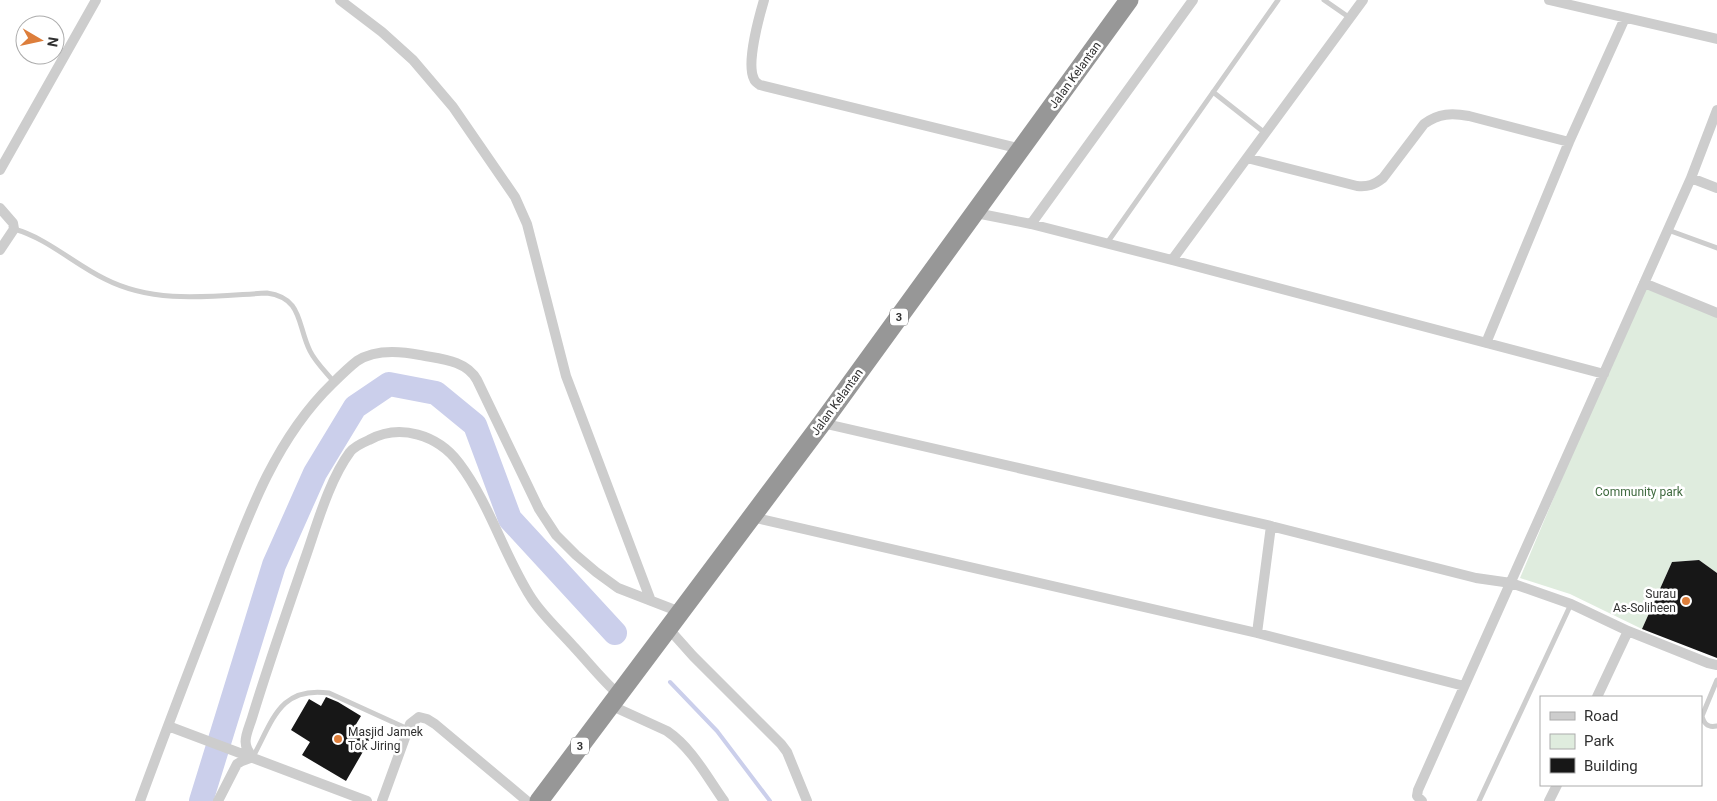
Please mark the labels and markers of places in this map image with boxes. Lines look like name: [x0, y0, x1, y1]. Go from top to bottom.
place label: Surau As-Soliheen: [1613, 587, 1676, 615]
marker: Surau As-Soliheen: [1680, 595, 1692, 607]
place label: Masjid Jamek Tok Jiring: [348, 725, 424, 753]
marker: Masjid Jamek Tok Jiring: [332, 733, 344, 745]

